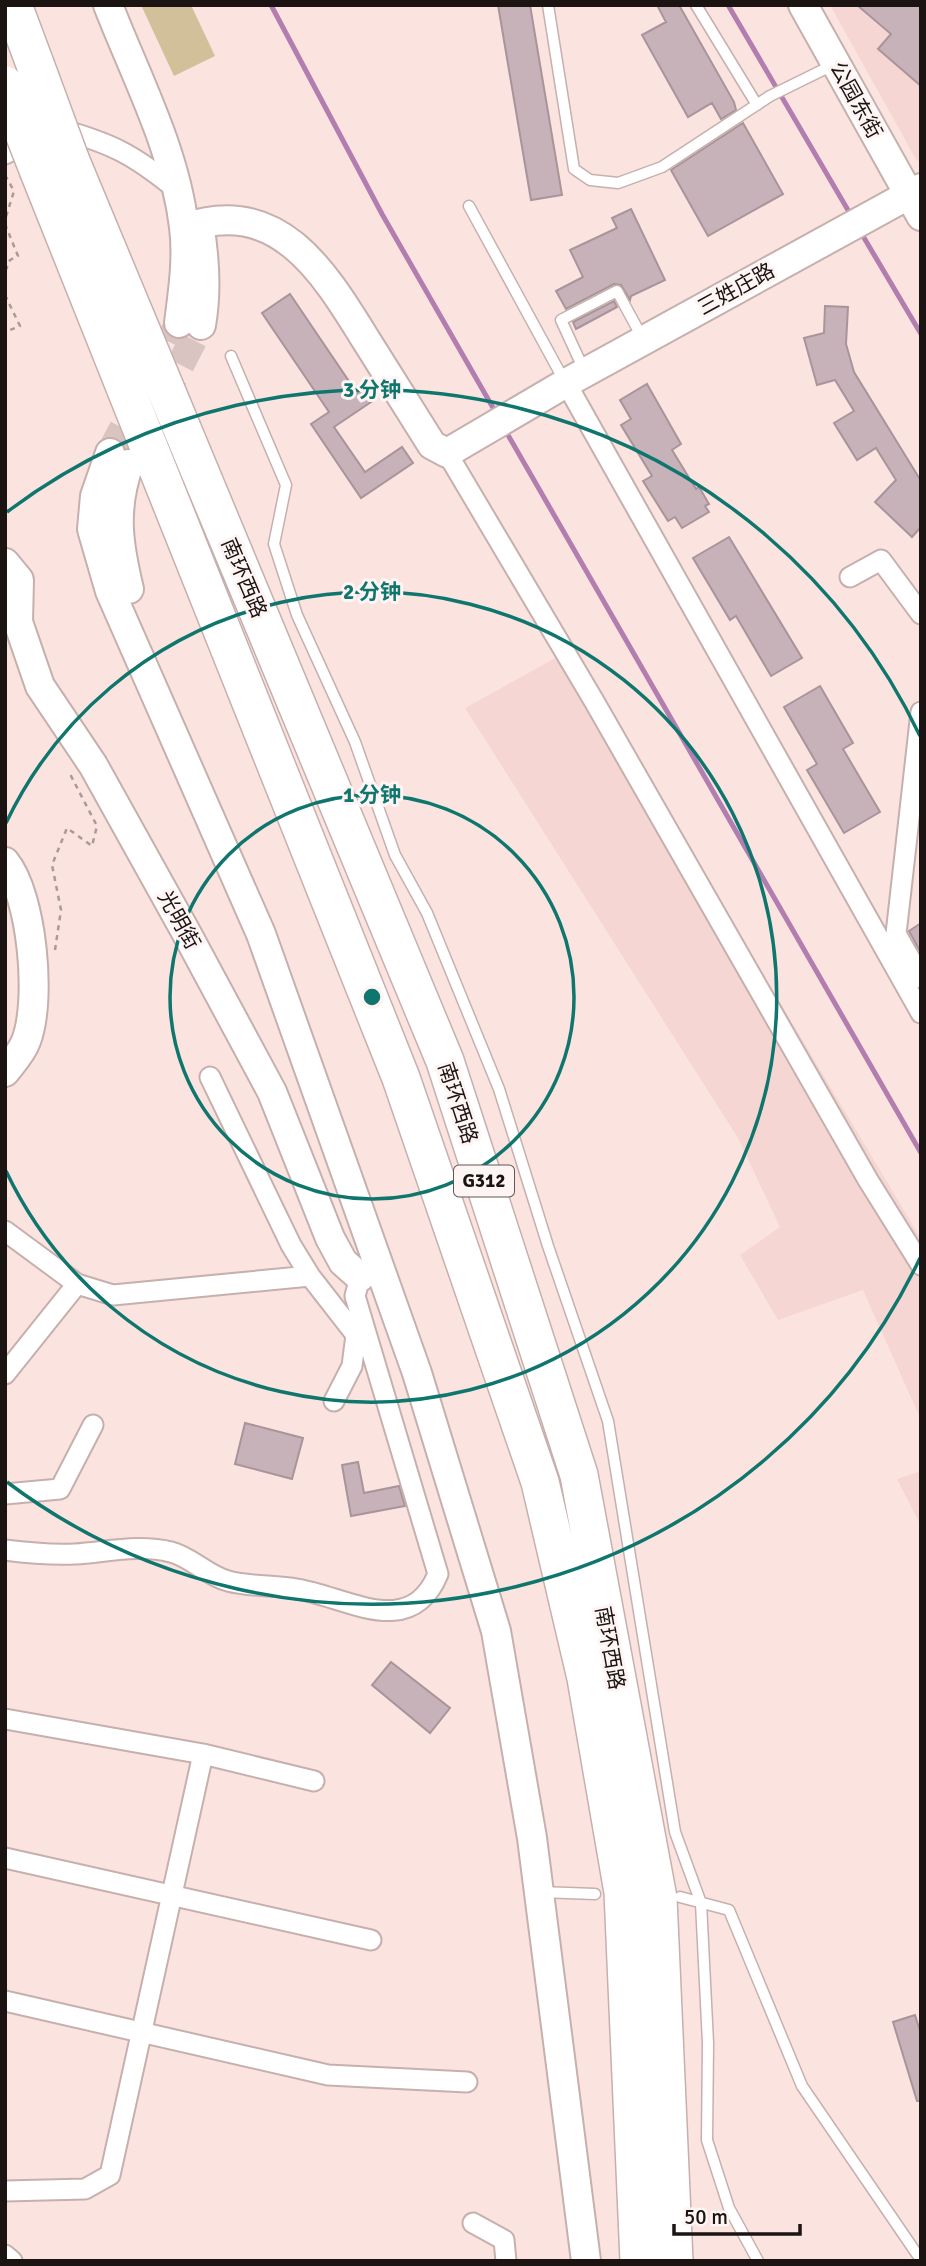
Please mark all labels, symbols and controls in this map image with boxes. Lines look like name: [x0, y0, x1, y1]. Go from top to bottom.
street label: 公园东街: [824, 57, 888, 143]
street label: 三姓庄路: [693, 257, 779, 321]
text: 3 分钟: [343, 377, 401, 403]
street label: 南环西路: [216, 534, 272, 622]
text: 2 分钟: [343, 579, 401, 605]
text: 1 分钟: [343, 782, 401, 808]
street label: 光明街: [152, 886, 206, 954]
centre of rings: [360, 985, 384, 1009]
street label: 南环西路: [433, 1059, 483, 1147]
road number: G312: [454, 1166, 514, 1196]
street label: 南环西路: [590, 1604, 630, 1692]
scale bar: [674, 2192, 800, 2236]
text: 50 m: [684, 2204, 728, 2230]

